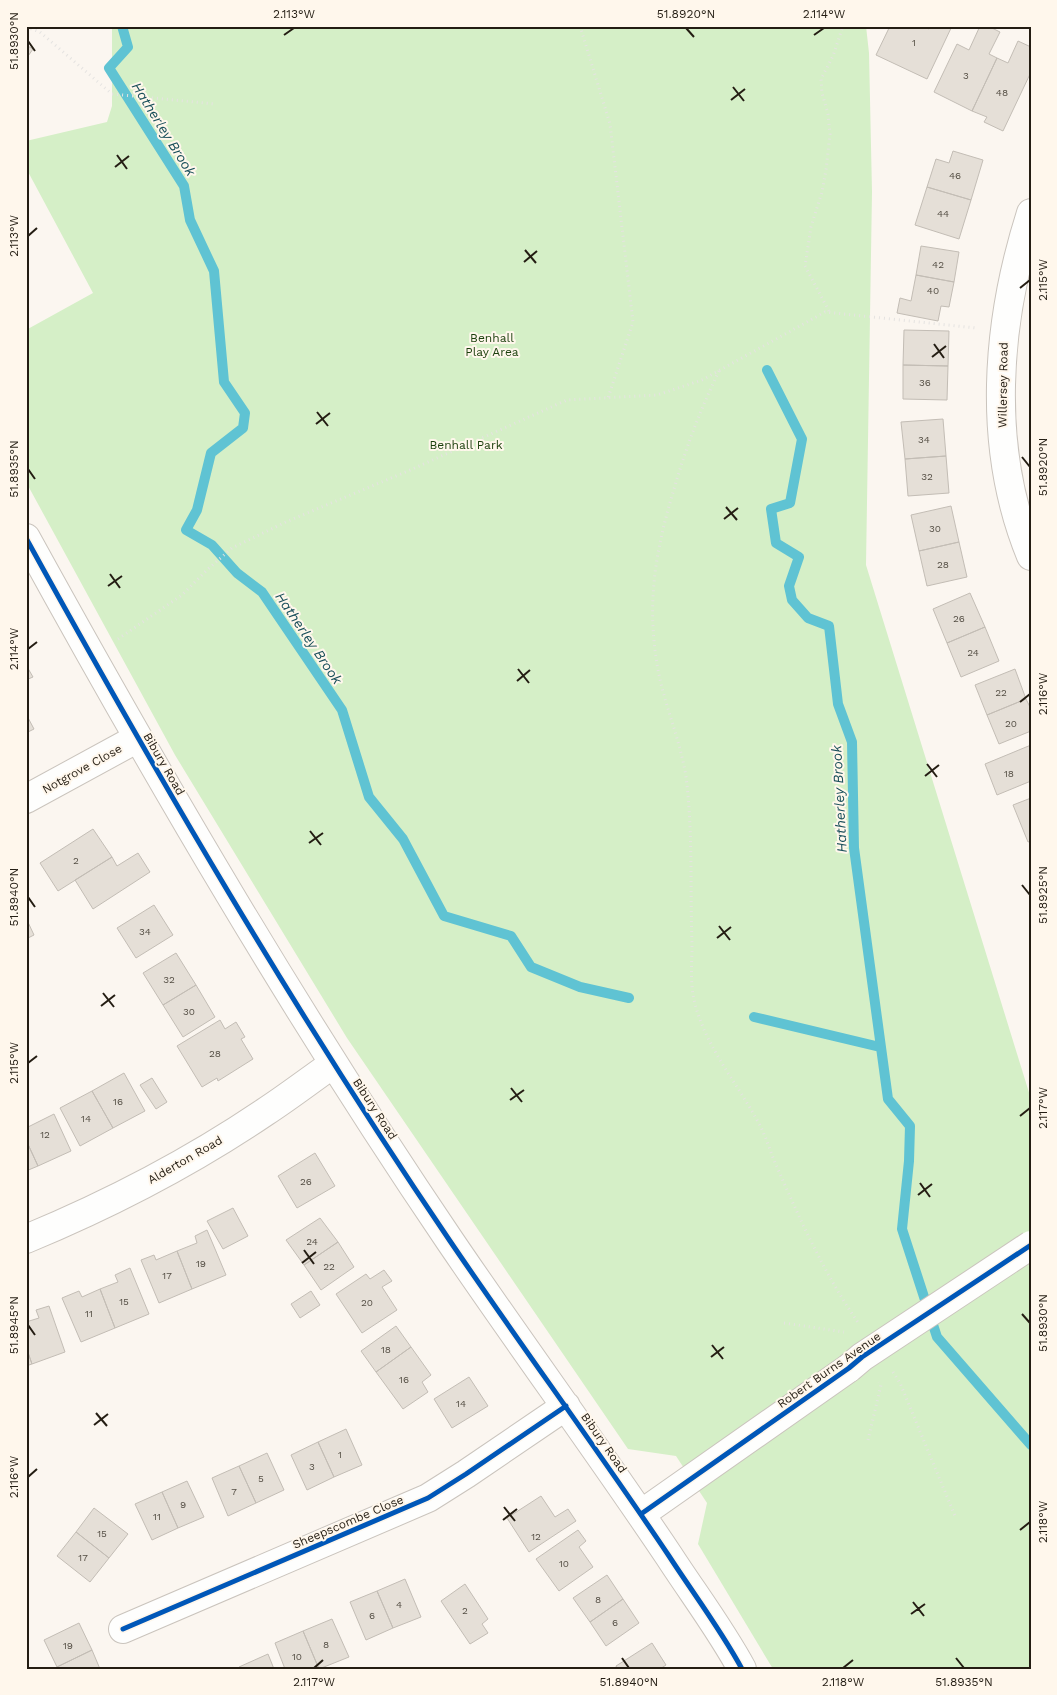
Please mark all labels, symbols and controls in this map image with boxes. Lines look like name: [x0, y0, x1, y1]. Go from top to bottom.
text: 2.113°W: [273, 7, 316, 21]
text: 51.8920°N: [657, 7, 715, 21]
text: 2.114°W: [803, 7, 846, 21]
text: 51.8930°N: [7, 12, 21, 70]
house number: 1: [912, 37, 916, 48]
house number: 3: [963, 70, 969, 81]
water label: Hatherley Brook: [129, 79, 200, 179]
house number: 48: [996, 87, 1008, 98]
house number: 46: [949, 170, 961, 181]
house number: 44: [937, 208, 949, 219]
text: 2.113°W: [7, 214, 21, 257]
text: 2.115°W: [1036, 258, 1050, 301]
house number: 42: [932, 259, 944, 270]
house number: 40: [927, 285, 939, 296]
park label: Benhall Play Area: [465, 331, 519, 359]
street label: Willersey Road: [995, 342, 1011, 428]
house number: 36: [919, 377, 931, 388]
house number: 34: [918, 434, 930, 445]
park label: Benhall Park: [429, 438, 503, 452]
text: 51.8920°N: [1036, 438, 1050, 496]
text: 51.8935°N: [7, 440, 21, 498]
house number: 32: [921, 471, 933, 482]
house number: 30: [929, 523, 941, 534]
house number: 28: [937, 559, 949, 570]
water label: Hatherley Brook: [272, 589, 346, 687]
house number: 26: [953, 613, 965, 624]
text: 2.114°W: [7, 627, 21, 670]
house number: 24: [967, 647, 979, 658]
text: 2.116°W: [1036, 672, 1050, 715]
house number: 22: [995, 687, 1007, 698]
house number: 20: [1005, 718, 1017, 729]
street label: Bibury Road: [140, 730, 188, 798]
street label: Notgrove Close: [40, 741, 124, 797]
water label: Hatherley Brook: [828, 744, 850, 853]
house number: 18: [1004, 768, 1014, 779]
house number: 2: [73, 855, 79, 866]
text: 51.8925°N: [1036, 866, 1050, 924]
text: 51.8940°N: [7, 868, 21, 926]
house number: 34: [139, 926, 151, 937]
house number: 32: [163, 974, 175, 985]
house number: 30: [183, 1006, 195, 1017]
text: 2.115°W: [7, 1041, 21, 1084]
house number: 28: [209, 1048, 221, 1059]
street label: Bibury Road: [350, 1076, 400, 1142]
text: 2.117°W: [1036, 1087, 1050, 1129]
house number: 16: [113, 1096, 123, 1107]
house number: 14: [81, 1113, 91, 1124]
house number: 12: [40, 1129, 50, 1140]
street label: Alderton Road: [145, 1133, 225, 1187]
house number: 26: [300, 1176, 312, 1187]
house number: 24: [306, 1236, 318, 1247]
house number: 19: [196, 1258, 206, 1269]
house number: 22: [323, 1261, 335, 1272]
house number: 17: [162, 1270, 172, 1281]
text: 51.8930°N: [1036, 1294, 1050, 1352]
text: 51.8945°N: [7, 1296, 21, 1354]
house number: 15: [119, 1296, 129, 1307]
house number: 20: [361, 1297, 373, 1308]
house number: 11: [85, 1308, 93, 1319]
street label: Robert Burns Avenue: [775, 1329, 883, 1411]
house number: 18: [381, 1344, 391, 1355]
house number: 16: [399, 1374, 409, 1385]
house number: 14: [456, 1398, 466, 1409]
street label: Bibury Road: [578, 1410, 630, 1476]
house number: 1: [338, 1449, 342, 1460]
text: 2.116°W: [7, 1455, 21, 1498]
house number: 3: [309, 1461, 315, 1472]
house number: 5: [258, 1473, 264, 1484]
house number: 7: [231, 1486, 237, 1497]
street label: Sheepscombe Close: [290, 1492, 406, 1552]
house number: 9: [180, 1499, 186, 1510]
text: 2.118°W: [1036, 1500, 1050, 1543]
house number: 11: [153, 1511, 161, 1522]
house number: 15: [97, 1528, 107, 1539]
house number: 12: [531, 1531, 541, 1542]
house number: 17: [78, 1552, 88, 1563]
house number: 10: [559, 1558, 569, 1569]
house number: 8: [595, 1594, 601, 1605]
house number: 4: [396, 1599, 402, 1610]
house number: 2: [462, 1605, 468, 1616]
house number: 6: [369, 1610, 375, 1621]
house number: 6: [612, 1617, 618, 1628]
house number: 8: [323, 1639, 329, 1650]
house number: 19: [63, 1640, 73, 1651]
house number: 10: [292, 1651, 302, 1662]
text: 2.117°W: [293, 1675, 335, 1689]
text: 51.8940°N: [600, 1675, 658, 1689]
text: 2.118°W: [822, 1675, 865, 1689]
text: 51.8935°N: [935, 1675, 993, 1689]

